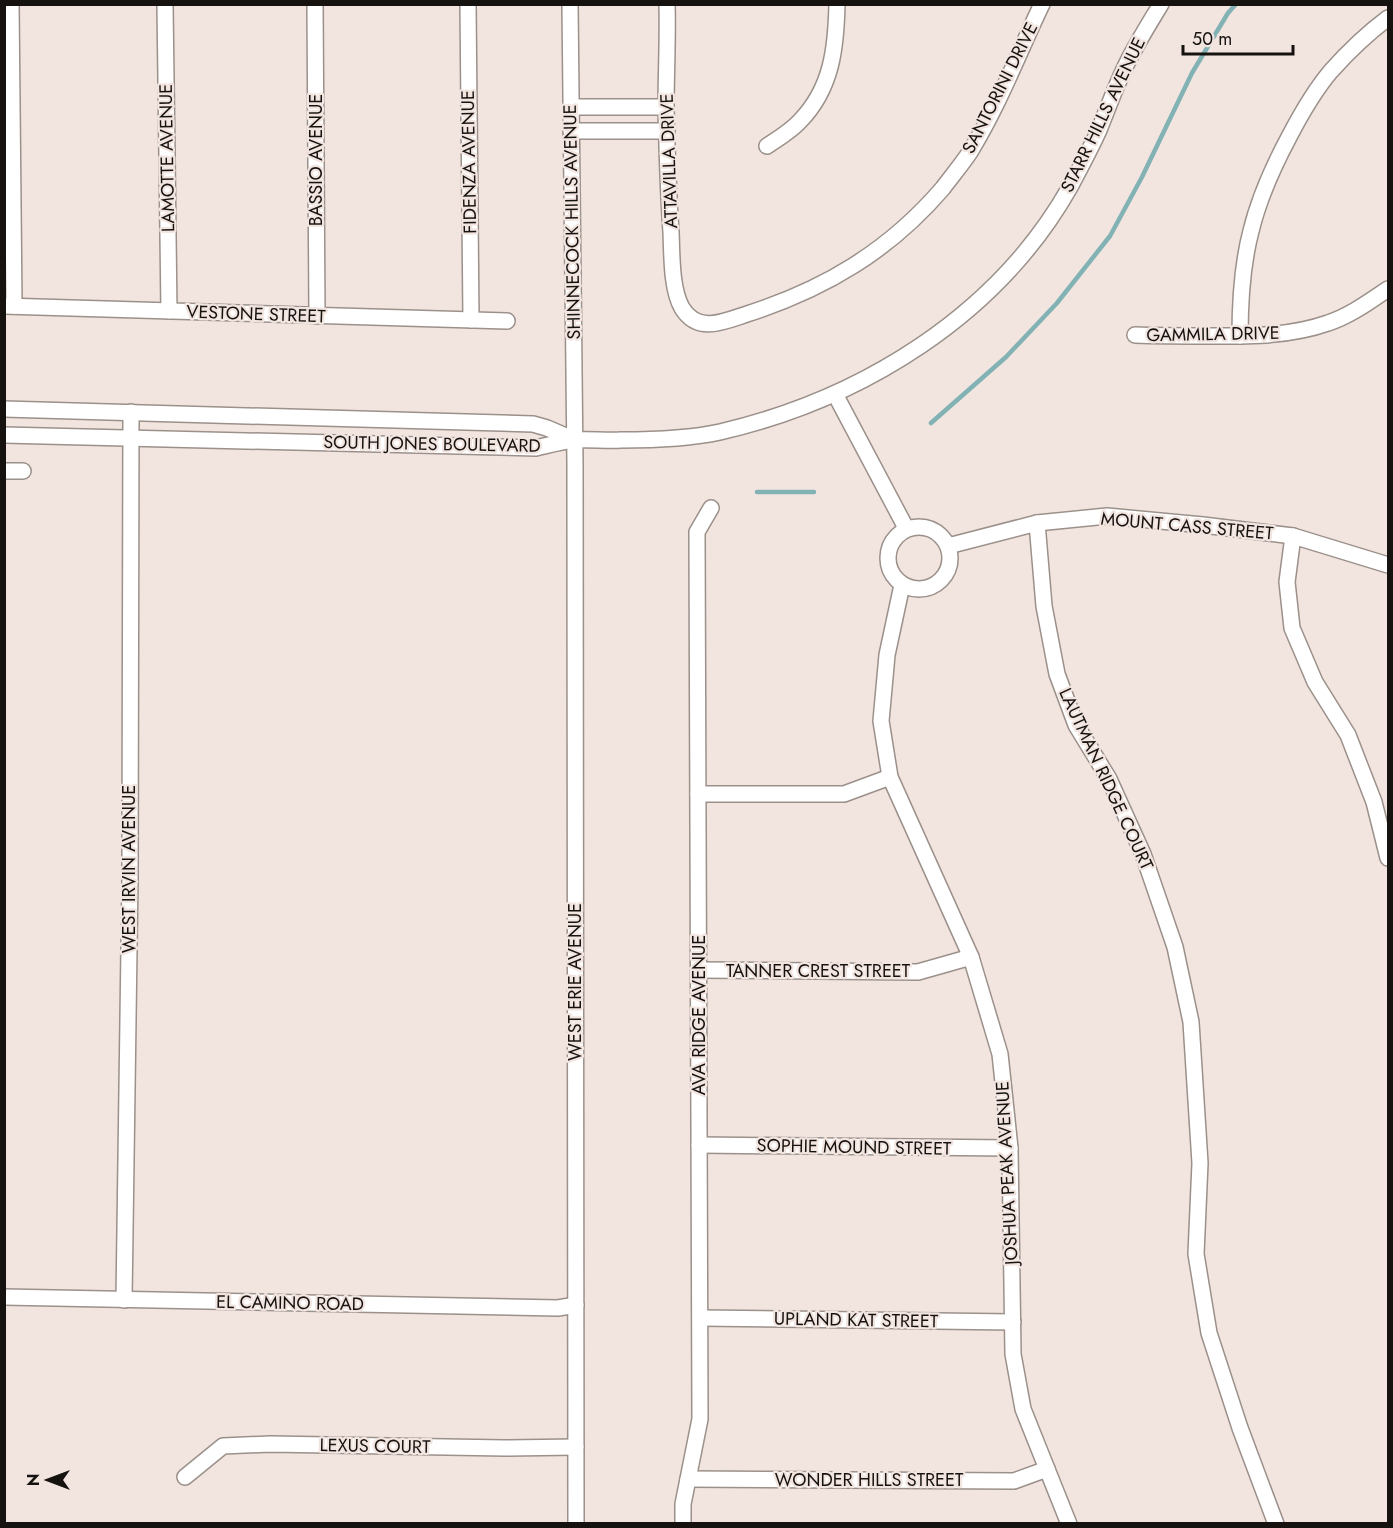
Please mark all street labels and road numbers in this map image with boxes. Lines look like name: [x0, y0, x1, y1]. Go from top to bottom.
street label: SANTORINI DRIVE: [956, 18, 1044, 158]
street label: STARR HILLS AVENUE: [1054, 33, 1152, 197]
street label: LAMOTTE AVENUE: [153, 84, 181, 232]
street label: FIDENZA AVENUE: [455, 90, 483, 234]
street label: ATTAVILLA DRIVE: [654, 93, 684, 229]
street label: BASSIO AVENUE: [303, 94, 329, 226]
street label: SHINNECOCK HILLS AVENUE: [557, 104, 587, 340]
street label: VESTONE STREET: [186, 299, 327, 329]
street label: GAMMILA DRIVE: [1146, 320, 1280, 348]
street label: SOUTH JONES BOULEVARD: [323, 429, 541, 459]
street label: MOUNT CASS STREET: [1100, 505, 1275, 547]
street label: LAUTMAN RIDGE COURT: [1052, 684, 1160, 875]
street label: WEST IRVIN AVENUE: [116, 785, 142, 953]
street label: WEST ERIE AVENUE: [562, 903, 588, 1061]
street label: AVA RIDGE AVENUE: [686, 935, 712, 1095]
street label: TANNER CREST STREET: [726, 958, 911, 984]
street label: JOSHUA PEAK AVENUE: [989, 1080, 1025, 1268]
street label: SOPHIE MOUND STREET: [756, 1132, 952, 1162]
street label: EL CAMINO ROAD: [216, 1289, 364, 1317]
street label: UPLAND KAT STREET: [774, 1306, 939, 1334]
street label: LEXUS COURT: [319, 1432, 431, 1460]
street label: WONDER HILLS STREET: [775, 1467, 964, 1493]

